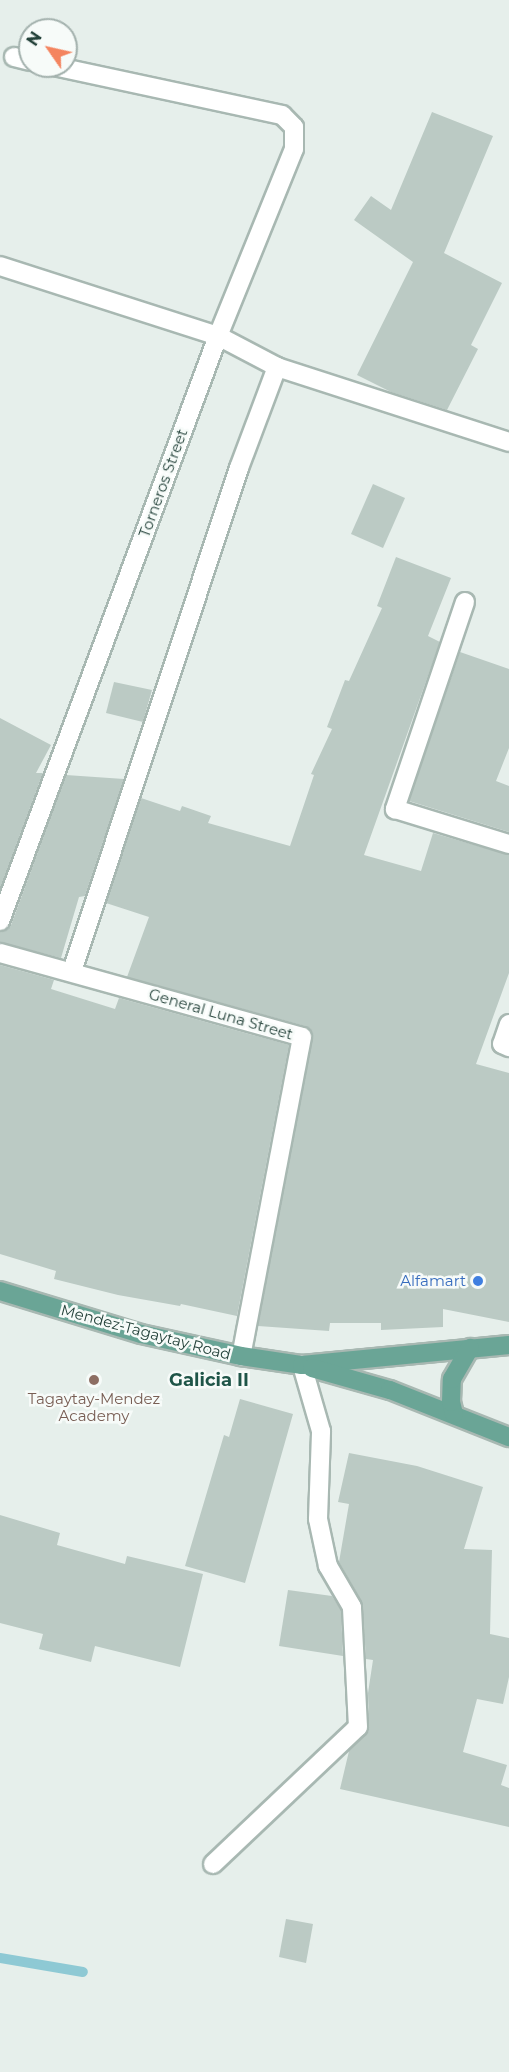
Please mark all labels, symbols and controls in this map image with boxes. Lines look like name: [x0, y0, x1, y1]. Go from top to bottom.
north arrow: [18, 18, 78, 78]
text: N: [23, 28, 46, 49]
street label: Torneros Street: [135, 426, 191, 540]
street label: General Luna Street: [147, 985, 295, 1043]
place label: Alfamart: [400, 1272, 466, 1290]
marker: Alfamart: [471, 1274, 485, 1288]
street label: Mendez-Tagaytay Road: [59, 1301, 233, 1363]
district label: Galicia II: [169, 1369, 249, 1391]
marker: Tagaytay-Mendez Academy: [87, 1373, 101, 1387]
place label: Tagaytay-Mendez Academy: [28, 1389, 160, 1424]

